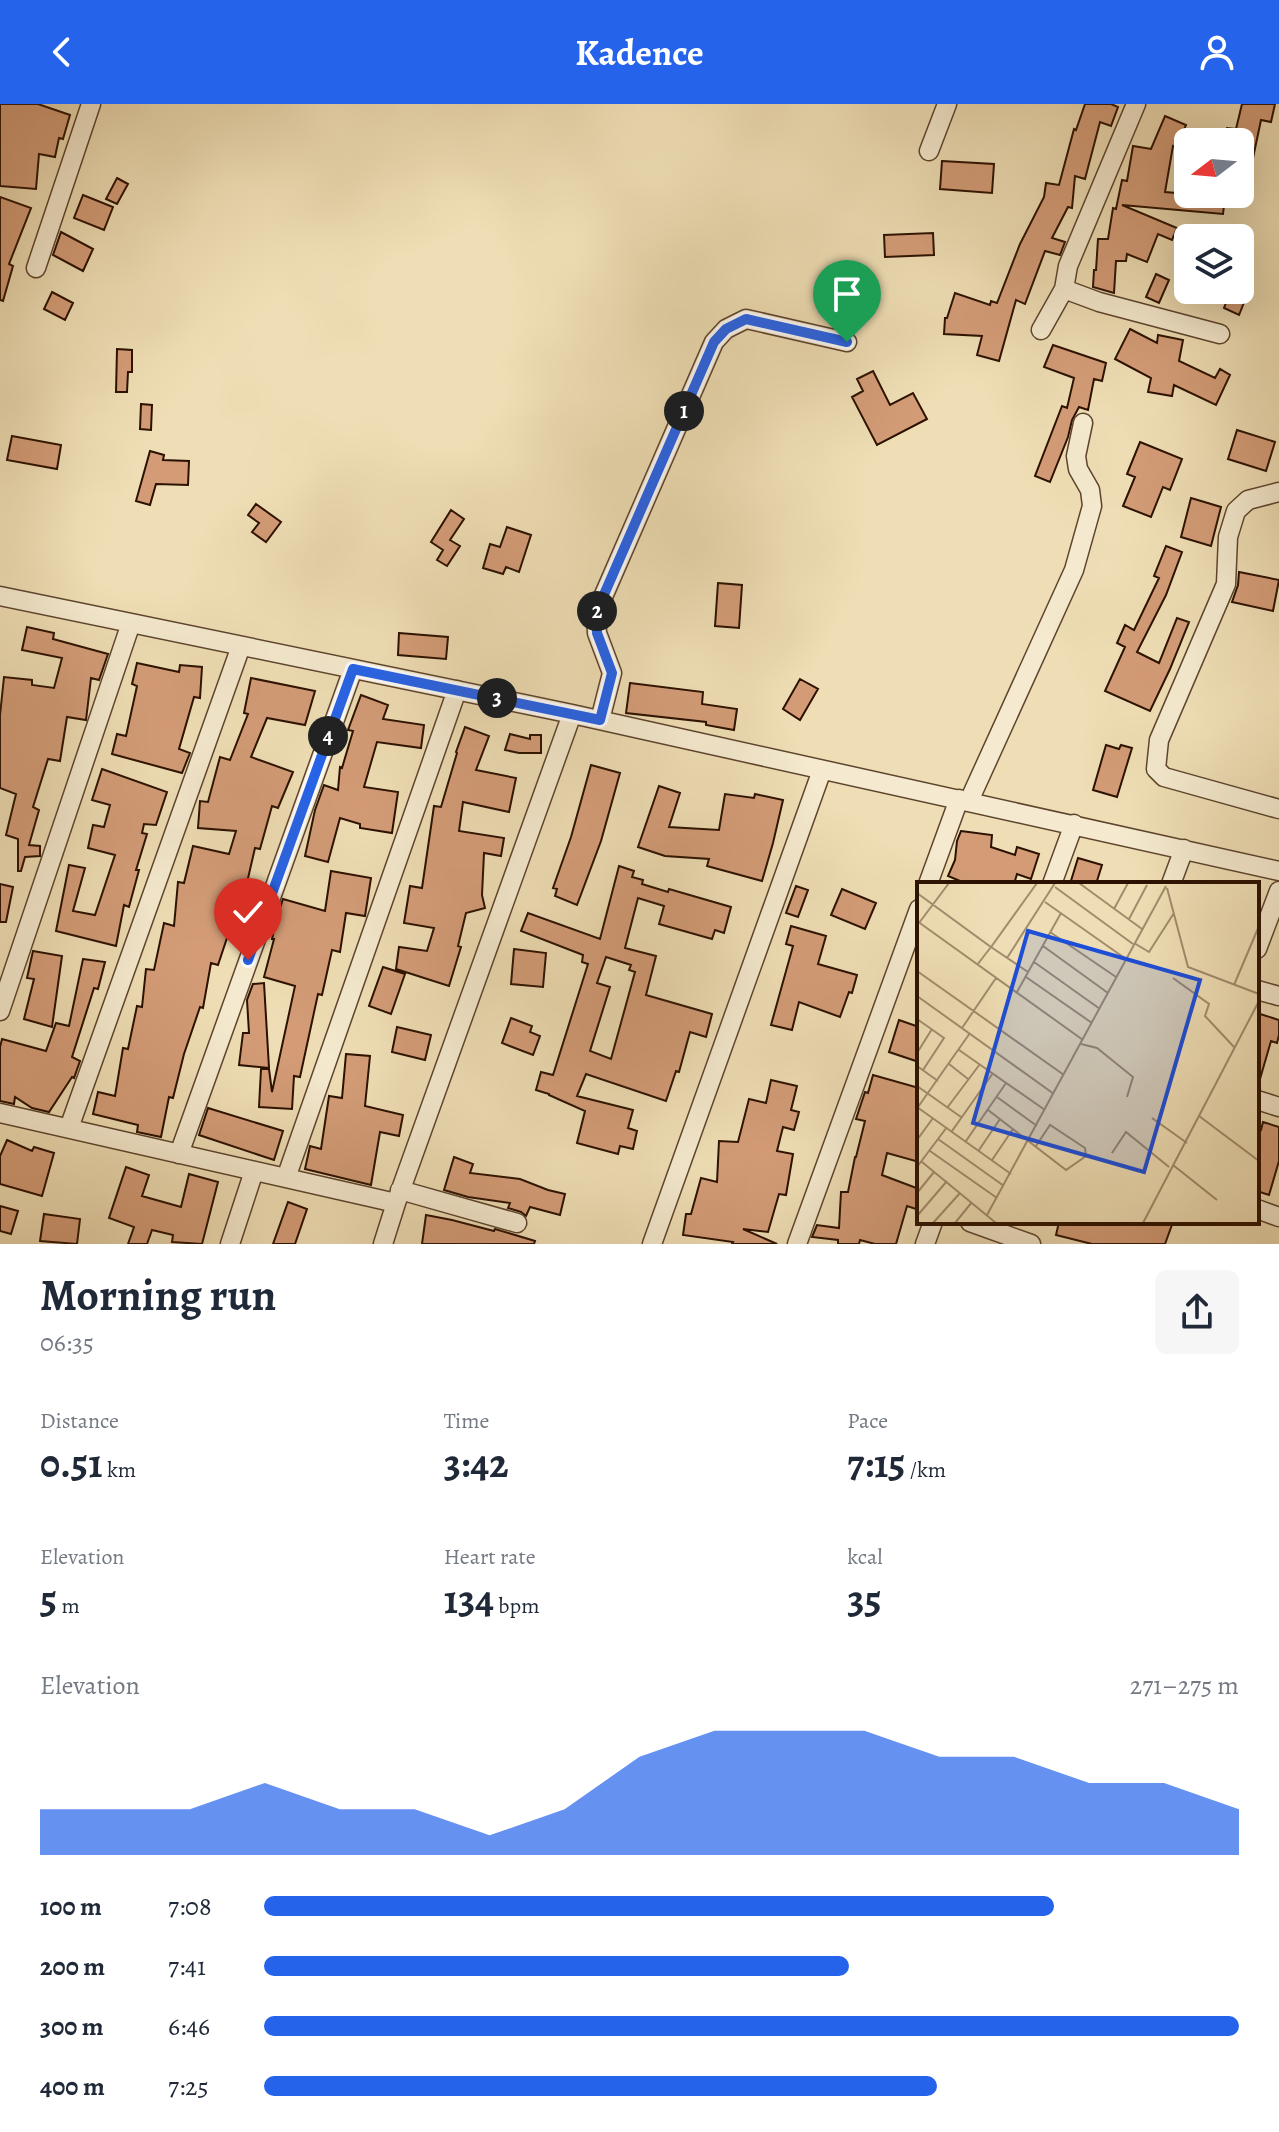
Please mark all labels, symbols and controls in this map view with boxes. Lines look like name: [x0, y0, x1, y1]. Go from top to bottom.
text: Kadence: [575, 28, 704, 77]
icon: back: [40, 30, 84, 74]
icon: person: [1195, 30, 1239, 74]
north arrow: [1174, 128, 1254, 208]
map controls: [1174, 128, 1254, 304]
button: layers: [1174, 224, 1254, 304]
pin: [813, 260, 881, 342]
icon: arrive: [825, 272, 869, 316]
pin: 1: [664, 391, 704, 431]
text: 1: [680, 396, 688, 426]
pin: 2: [577, 591, 617, 631]
text: 2: [592, 596, 602, 626]
pin: 3: [477, 678, 517, 718]
text: 3: [492, 683, 502, 713]
pin: 4: [308, 716, 348, 756]
text: 4: [323, 721, 333, 751]
pin: [214, 878, 282, 960]
inset map: [917, 882, 1259, 1224]
icon: check: [226, 890, 270, 934]
text: Morning run: [40, 1265, 276, 1325]
button: share: [1155, 1270, 1239, 1354]
text: 06:35: [40, 1325, 94, 1360]
text: Distance: [40, 1406, 119, 1436]
text: Time: [444, 1406, 489, 1436]
text: Pace: [847, 1406, 888, 1436]
text: 0.51: [40, 1436, 103, 1491]
text: 3:42: [444, 1436, 509, 1491]
text: 7:15: [847, 1436, 905, 1491]
text: km: [103, 1455, 136, 1485]
text: /km: [905, 1455, 946, 1485]
text: Elevation: [40, 1542, 124, 1572]
text: Heart rate: [444, 1542, 536, 1572]
text: kcal: [847, 1542, 883, 1572]
text: 5: [40, 1572, 57, 1627]
text: 134: [444, 1572, 494, 1627]
text: 35: [847, 1572, 882, 1627]
text: m: [57, 1591, 80, 1621]
text: bpm: [494, 1591, 539, 1621]
text: Elevation: [40, 1668, 140, 1703]
text: 271–275 m: [1130, 1668, 1239, 1703]
text: 100 m: [40, 1889, 102, 1924]
text: 7:08: [168, 1889, 212, 1924]
text: 200 m: [40, 1949, 105, 1984]
text: 7:41: [168, 1949, 206, 1984]
text: 300 m: [40, 2009, 104, 2044]
text: 6:46: [168, 2009, 210, 2044]
text: 400 m: [40, 2069, 105, 2104]
text: 7:25: [168, 2069, 209, 2104]

